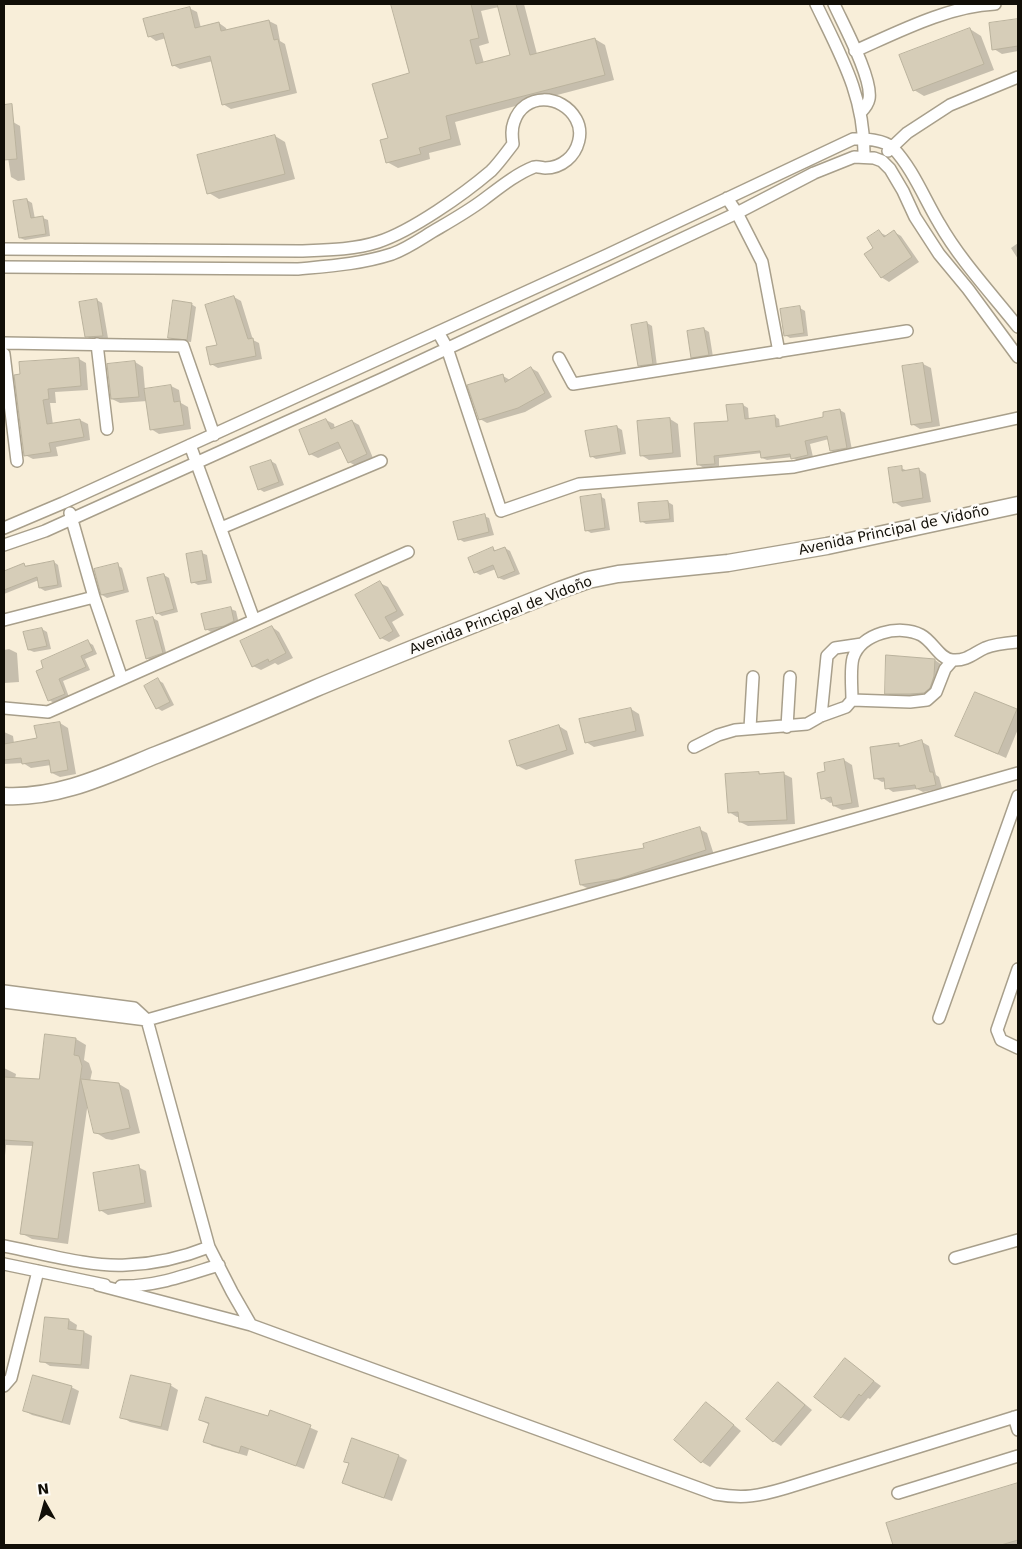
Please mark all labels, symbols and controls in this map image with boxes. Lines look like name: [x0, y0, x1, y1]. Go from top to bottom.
street label: Avenida Principal de Vidoño: [797, 503, 991, 559]
street label: Avenida Principal de Vidoño: [407, 573, 595, 659]
north arrow: [20, 1479, 70, 1529]
text: N: [36, 1480, 50, 1498]

